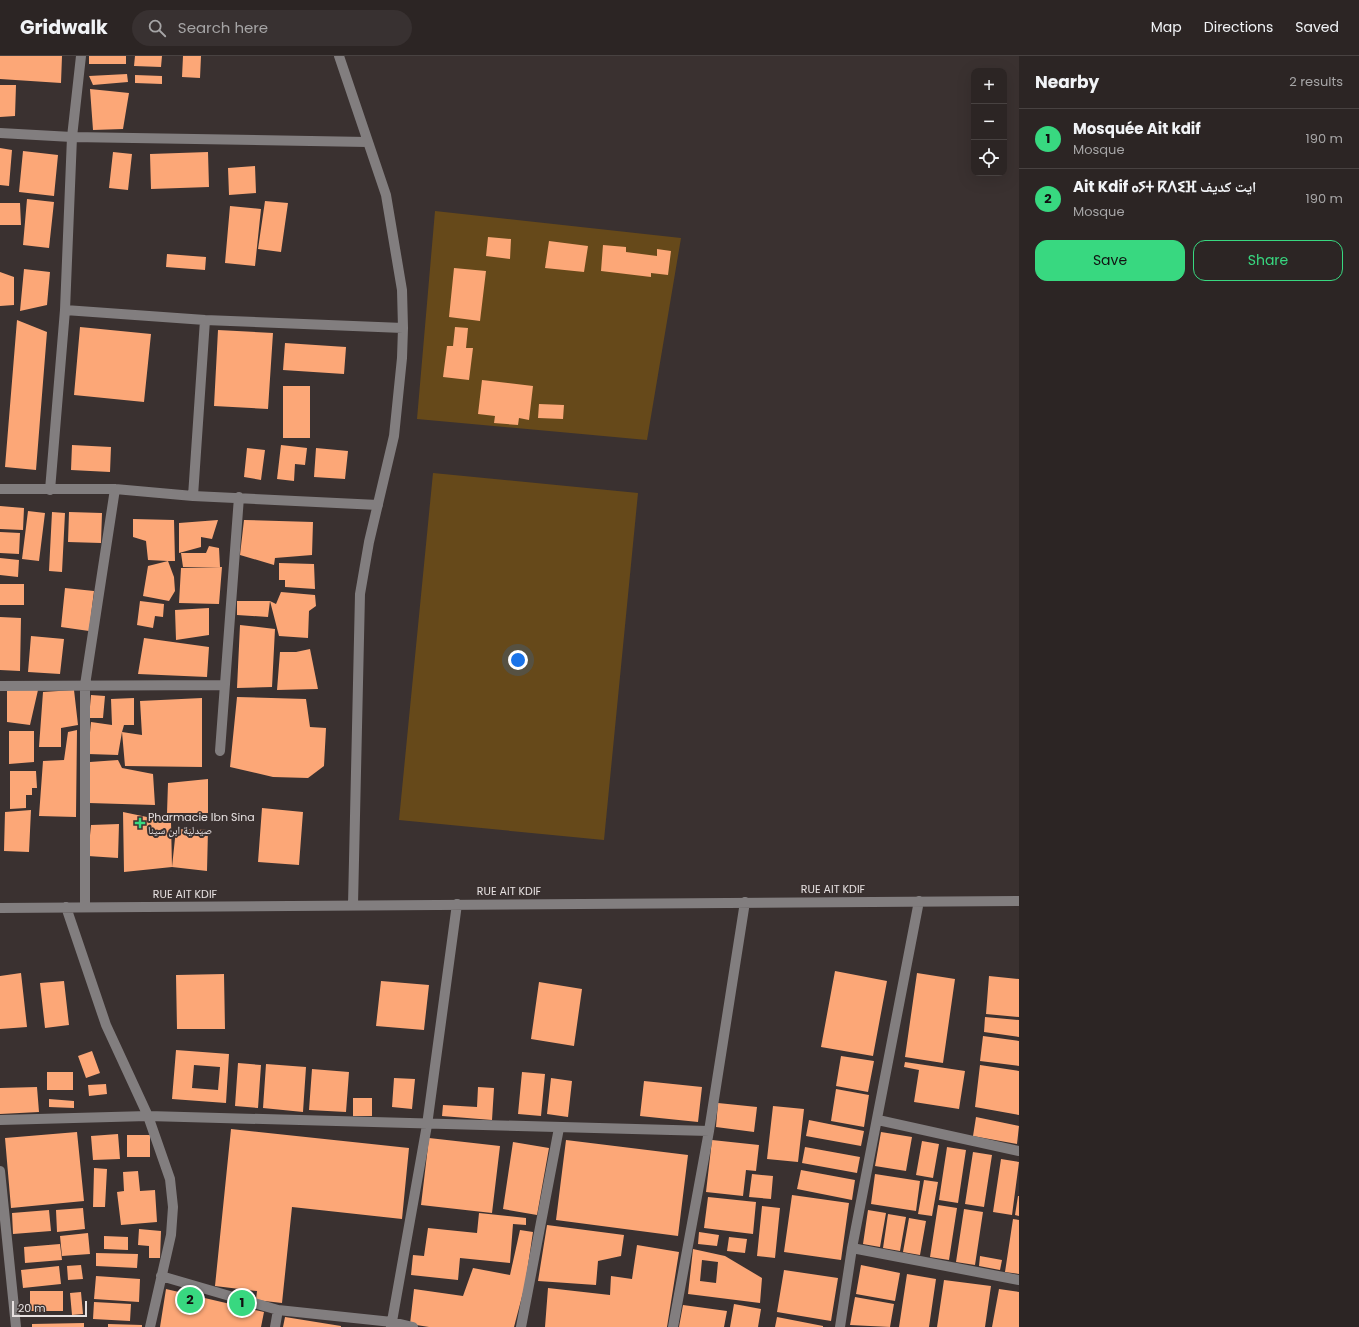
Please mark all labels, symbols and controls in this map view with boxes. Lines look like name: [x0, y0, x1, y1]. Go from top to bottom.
search box: [132, 10, 412, 46]
text: Gridwalk: [20, 14, 108, 41]
icon: search: [146, 17, 168, 39]
text: Search here: [178, 17, 268, 38]
text: Map: [1151, 17, 1182, 37]
text: Directions: [1204, 17, 1273, 37]
text: Saved: [1295, 17, 1339, 37]
map controls: [971, 68, 1007, 176]
button: +: [971, 68, 1007, 104]
text: Nearby: [1035, 70, 1099, 94]
text: 2 results: [1289, 72, 1343, 91]
button: −: [971, 104, 1007, 140]
text: Mosquée Ait kdif: [1073, 118, 1201, 139]
text: 1: [1046, 129, 1050, 148]
text: 190 m: [1306, 129, 1343, 148]
button: locate: [971, 140, 1007, 176]
text: Mosque: [1073, 140, 1124, 159]
text: Ait Kdif ⴰⵢⵜ ⴽⴷⵉⴼ ايت كديف: [1073, 176, 1256, 197]
text: 2: [1044, 189, 1052, 208]
text: 190 m: [1306, 189, 1343, 208]
text: Mosque: [1073, 202, 1124, 221]
button: Save: [1035, 240, 1185, 281]
button: Share: [1193, 240, 1343, 281]
your location: [508, 650, 528, 670]
place label: Pharmacie Ibn Sina صيدلية ابن سينا: [148, 809, 255, 838]
marker: Pharmacie Ibn Sina صيدلية ابن سينا: [135, 818, 145, 828]
street label: RUE AIT KDIF: [801, 881, 866, 897]
street label: RUE AIT KDIF: [477, 883, 542, 899]
street label: RUE AIT KDIF: [153, 886, 218, 902]
pin: 2: [177, 1285, 203, 1315]
pin: 1: [229, 1288, 255, 1318]
scale bar: [12, 1299, 87, 1318]
text: 20 m: [18, 1300, 46, 1316]

